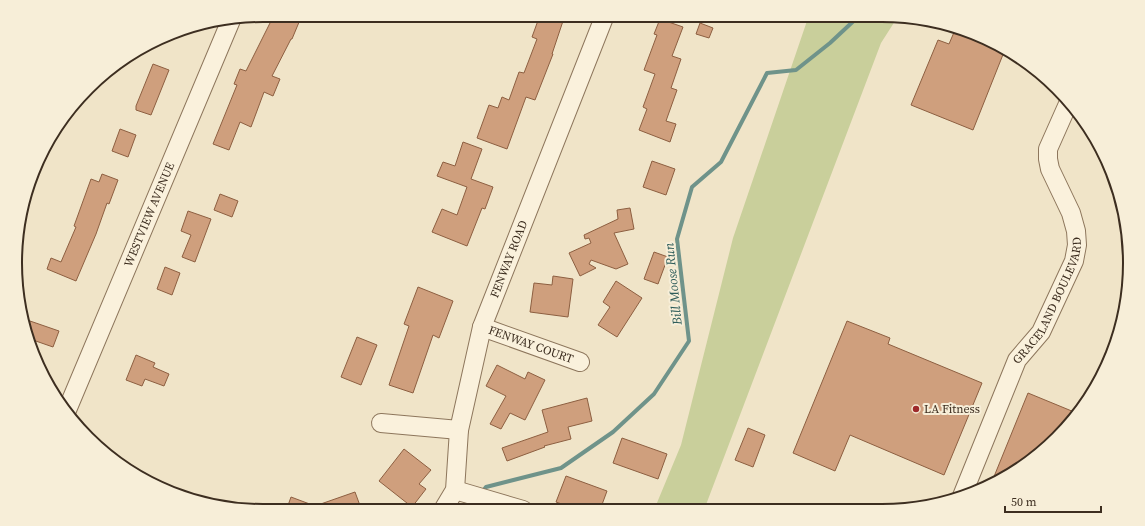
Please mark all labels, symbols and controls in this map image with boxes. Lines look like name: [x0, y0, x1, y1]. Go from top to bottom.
street label: WESTVIEW AVENUE: [120, 160, 178, 269]
street label: FENWAY ROAD: [486, 218, 531, 300]
street label: GRACELAND BOULEVARD: [1009, 236, 1085, 367]
water label: Bill Moose Run: [660, 241, 686, 327]
street label: FENWAY COURT: [486, 322, 576, 367]
place label: LA Fitness: [924, 401, 980, 417]
marker: LA Fitness: [911, 404, 921, 414]
scale bar: [1005, 488, 1101, 514]
text: 50 m: [1011, 494, 1037, 510]

